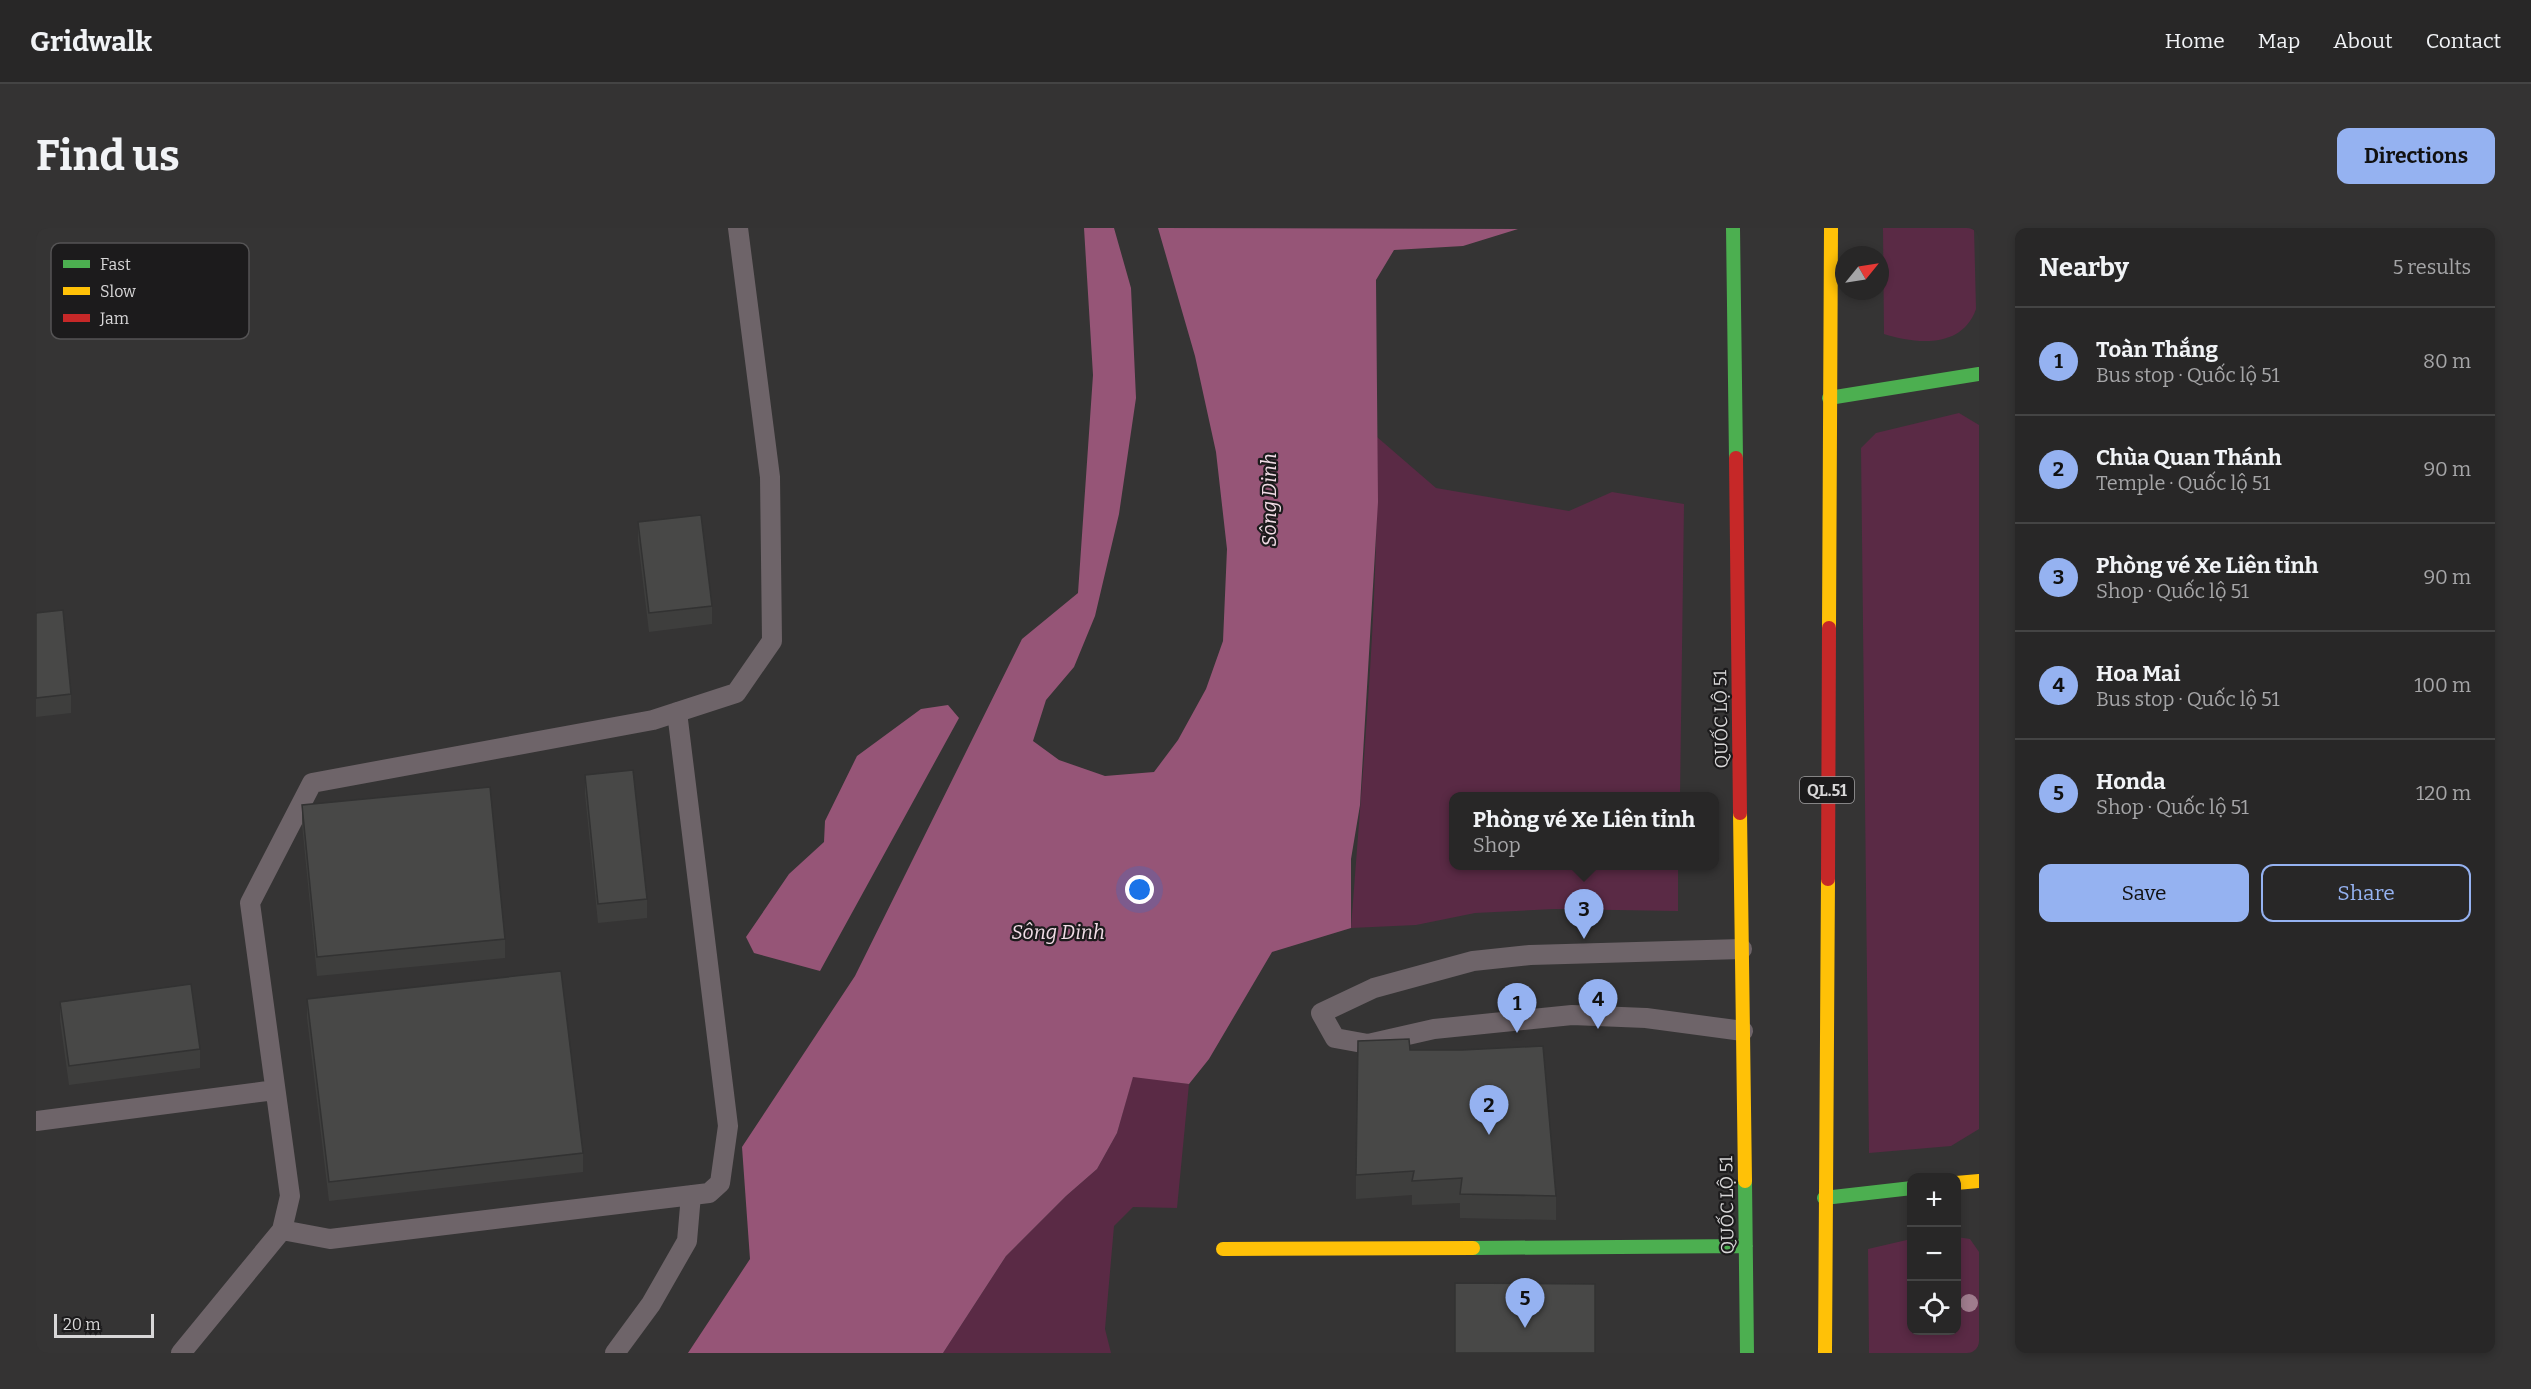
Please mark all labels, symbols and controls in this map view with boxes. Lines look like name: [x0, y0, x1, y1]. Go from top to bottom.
text: Gridwalk: [30, 25, 152, 58]
text: Home: [2165, 28, 2225, 54]
text: Map: [2258, 28, 2300, 54]
text: About: [2333, 28, 2393, 54]
text: Contact: [2426, 28, 2501, 54]
button: Directions: [2337, 128, 2495, 184]
text: Find us: [36, 131, 180, 181]
legend: [51, 243, 249, 339]
north arrow: [1835, 246, 1889, 300]
text: Nearby: [2039, 252, 2129, 283]
text: Fast: [100, 255, 131, 274]
text: 5 results: [2393, 255, 2471, 279]
text: Slow: [100, 282, 136, 301]
text: Jam: [99, 309, 129, 328]
text: Toàn Thắng: [2096, 336, 2218, 363]
text: 1: [2054, 349, 2063, 373]
text: 80 m: [2423, 349, 2471, 373]
text: Bus stop · Quốc lộ 51: [2096, 363, 2280, 387]
text: Chùa Quan Thánh: [2096, 444, 2282, 471]
water label: Sông Dinh: [1257, 453, 1281, 547]
text: 2: [2053, 457, 2064, 481]
text: 90 m: [2423, 457, 2471, 481]
text: Temple · Quốc lộ 51: [2096, 471, 2270, 495]
text: Phòng vé Xe Liên tỉnh: [2096, 552, 2318, 579]
text: 3: [2053, 565, 2064, 589]
text: 90 m: [2423, 565, 2471, 589]
text: Shop · Quốc lộ 51: [2096, 579, 2249, 603]
text: Hoa Mai: [2096, 660, 2180, 687]
street label: QUỐC LỘ 51: [1707, 669, 1733, 769]
text: 4: [2052, 673, 2065, 697]
text: 100 m: [2414, 673, 2471, 697]
text: Bus stop · Quốc lộ 51: [2096, 687, 2280, 711]
text: Honda: [2096, 768, 2165, 795]
road number: QL.51: [1800, 777, 1854, 803]
text: 5: [2053, 781, 2064, 805]
text: 120 m: [2416, 781, 2471, 805]
popup: [1449, 792, 1719, 870]
text: Shop · Quốc lộ 51: [2096, 795, 2249, 819]
text: Phòng vé Xe Liên tỉnh: [1473, 806, 1695, 833]
text: Shop: [1473, 833, 1521, 857]
button: Save: [2039, 864, 2249, 922]
button: Share: [2261, 864, 2471, 922]
your location: [1125, 875, 1154, 904]
pin: 3: [1564, 890, 1604, 939]
water label: Sông Dinh: [1011, 920, 1105, 944]
pin: 4: [1578, 980, 1618, 1029]
pin: 1: [1498, 984, 1536, 1033]
pin: 2: [1470, 1086, 1508, 1135]
street label: QUỐC LỘ 51: [1713, 1155, 1739, 1255]
map controls: [1907, 1173, 1961, 1335]
button: +: [1907, 1173, 1961, 1227]
button: −: [1907, 1227, 1961, 1281]
pin: 5: [1506, 1278, 1544, 1328]
button: locate: [1907, 1281, 1961, 1335]
scale bar: [54, 1311, 154, 1338]
text: 20 m: [63, 1315, 100, 1334]

